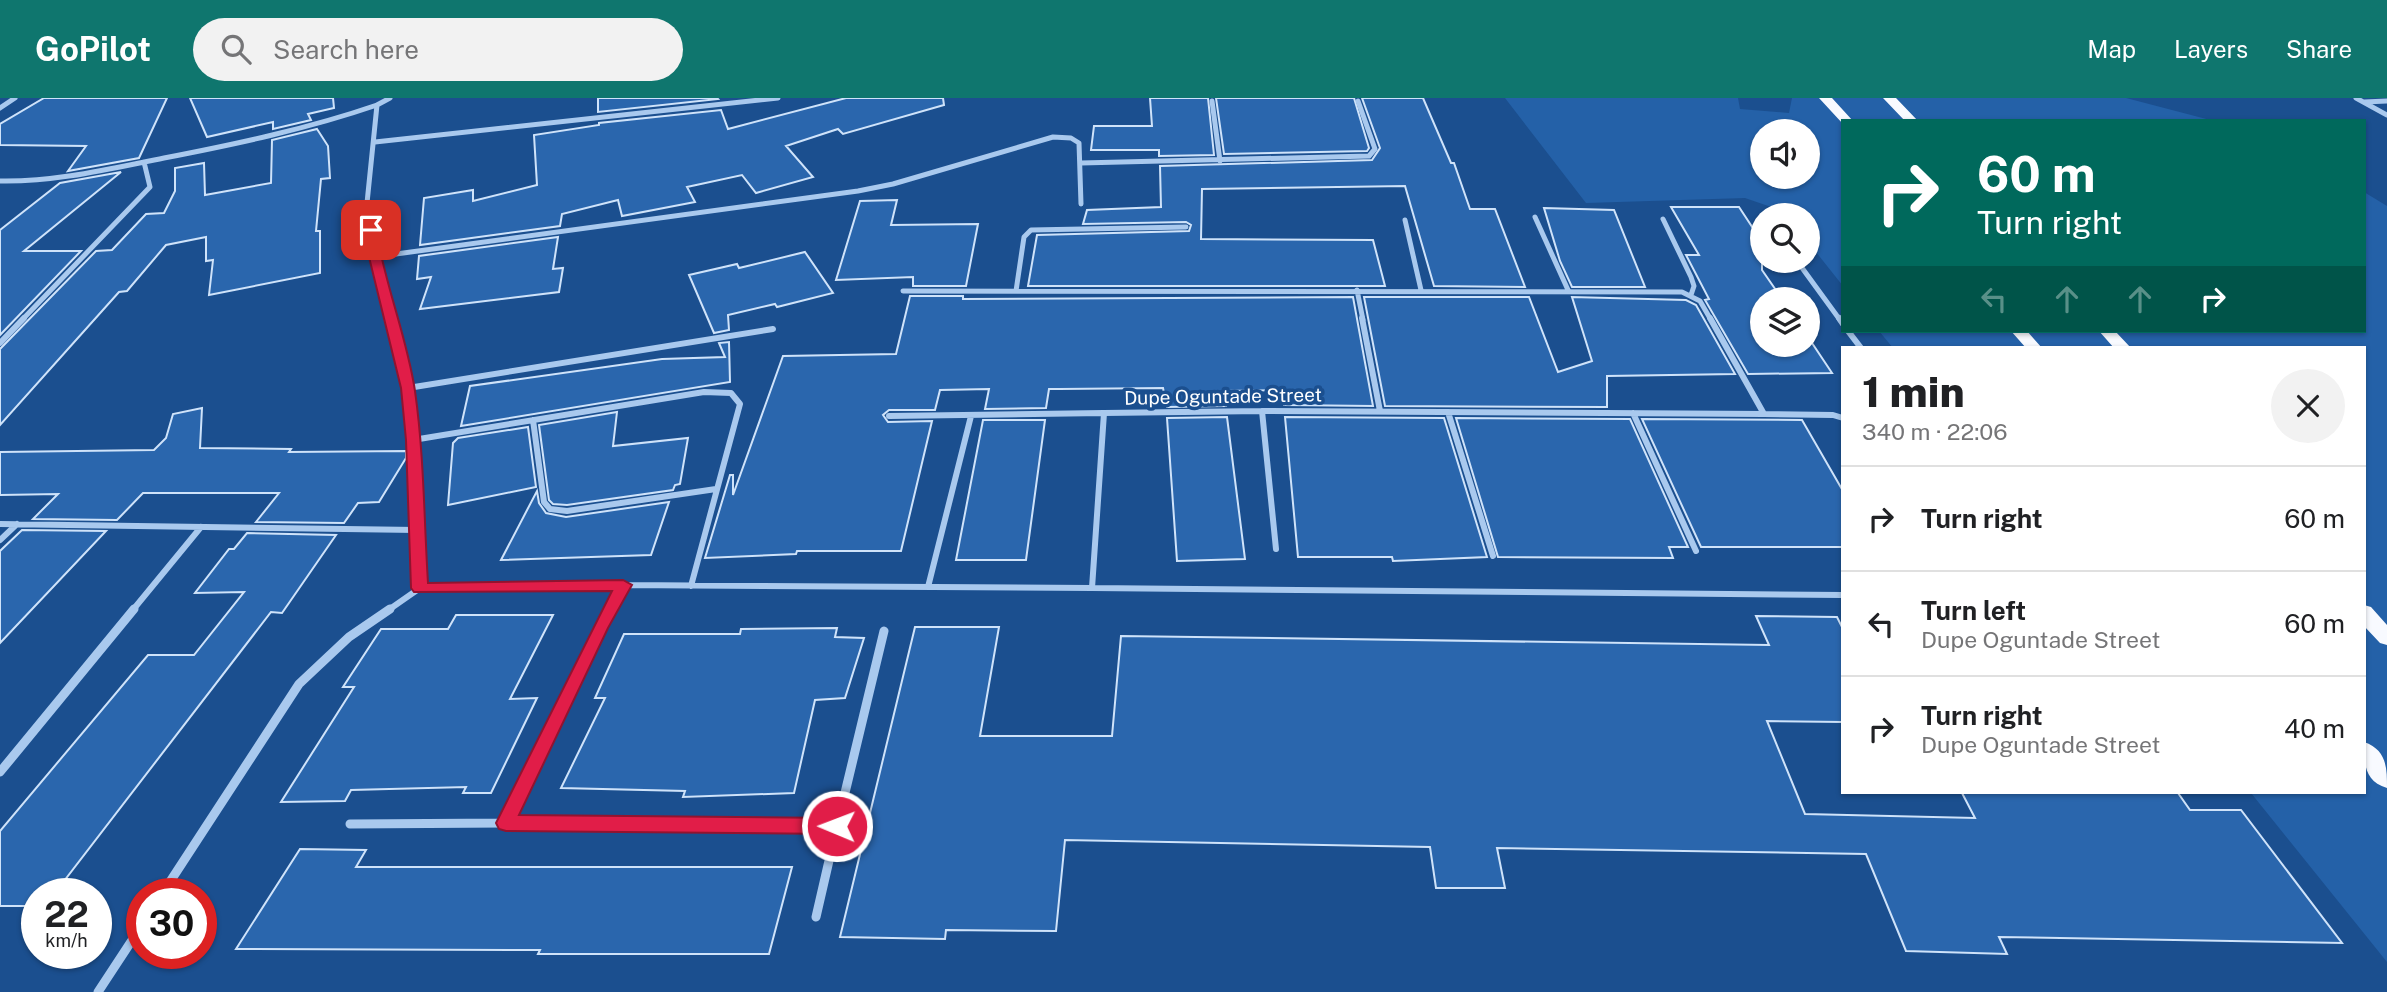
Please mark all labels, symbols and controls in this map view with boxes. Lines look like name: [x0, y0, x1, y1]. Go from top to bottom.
search box: [193, 18, 683, 81]
text: GoPilot: [35, 30, 151, 68]
icon: search: [217, 30, 255, 68]
text: Search here: [273, 34, 419, 65]
text: Map: [2087, 35, 2136, 63]
text: Layers: [2174, 35, 2248, 63]
text: Share: [2286, 35, 2352, 63]
map controls: [1750, 119, 1820, 357]
button: sound: [1750, 119, 1820, 189]
text: 60 m: [1977, 145, 2096, 203]
icon: right: [1862, 147, 1953, 238]
pin: [341, 200, 401, 260]
button: search: [1750, 203, 1820, 273]
text: Turn right: [1977, 204, 2122, 241]
icon: arrive: [352, 211, 390, 249]
icon: left: [1975, 280, 2013, 318]
icon: ahead: [2048, 280, 2086, 318]
icon: ahead: [2121, 280, 2159, 318]
icon: right: [2194, 280, 2232, 318]
button: layers: [1750, 287, 1820, 357]
text: 1 min: [1862, 367, 1965, 416]
button: close: [2271, 369, 2345, 443]
street label: Dupe Oguntade Street: [1124, 383, 1322, 409]
text: 340 m · 22:06: [1862, 418, 2008, 445]
icon: right: [1862, 500, 1900, 538]
text: Turn right: [1921, 503, 2043, 534]
text: 60 m: [2284, 503, 2345, 534]
text: Turn left: [1921, 595, 2026, 626]
icon: left: [1862, 605, 1900, 643]
text: 60 m: [2284, 608, 2345, 639]
text: Dupe Oguntade Street: [1921, 626, 2161, 653]
text: Turn right: [1921, 700, 2043, 731]
icon: right: [1862, 710, 1900, 748]
text: 40 m: [2284, 713, 2345, 744]
text: Dupe Oguntade Street: [1921, 731, 2161, 758]
position arrow: [800, 789, 874, 863]
speed limit sign: 30: [126, 878, 217, 969]
text: 22: [44, 894, 89, 935]
text: km/h: [45, 930, 88, 951]

